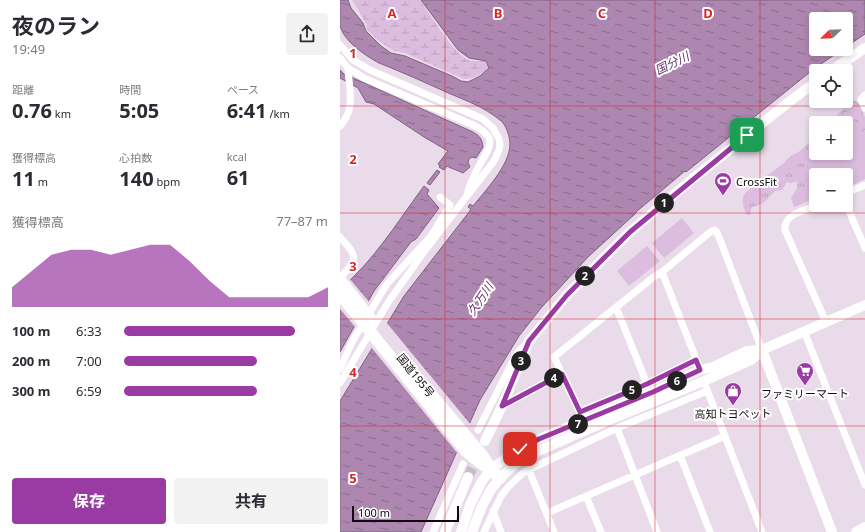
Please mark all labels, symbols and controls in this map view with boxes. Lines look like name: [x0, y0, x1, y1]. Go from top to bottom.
text: A: [388, 4, 397, 22]
text: B: [494, 4, 502, 22]
text: C: [598, 4, 606, 22]
text: D: [703, 4, 713, 22]
text: 夜のラン: [12, 10, 100, 40]
north arrow: [809, 12, 853, 56]
map controls: [809, 12, 853, 212]
button: share: [286, 13, 328, 55]
text: 19:49: [12, 40, 45, 58]
text: 1: [349, 44, 357, 62]
water label: 国分川: [652, 47, 694, 79]
button: locate: [809, 64, 853, 108]
text: 距離: [12, 82, 34, 97]
text: 時間: [119, 82, 141, 97]
text: ペース: [227, 82, 259, 97]
text: 0.76: [12, 97, 52, 124]
text: 5:05: [119, 97, 159, 124]
text: 6:41: [227, 97, 267, 124]
text: km: [52, 106, 71, 121]
text: /km: [267, 106, 290, 121]
button: +: [809, 116, 853, 160]
pin: [730, 118, 764, 152]
icon: arrive: [736, 124, 758, 146]
text: kcal: [227, 149, 247, 164]
text: 獲得標高: [12, 150, 56, 165]
text: 心拍数: [119, 150, 152, 165]
text: 2: [349, 150, 357, 168]
text: 61: [227, 164, 250, 191]
text: 11: [12, 165, 35, 192]
text: 140: [119, 165, 154, 192]
button: −: [809, 168, 853, 212]
sports icon: CrossFit: [713, 171, 733, 196]
text: m: [35, 174, 48, 189]
text: bpm: [154, 174, 180, 189]
place label: CrossFit: [736, 174, 777, 189]
pin: 1: [654, 193, 674, 213]
text: 1: [661, 195, 667, 210]
text: 77–87 m: [276, 212, 328, 230]
text: 獲得標高: [12, 213, 64, 231]
text: 3: [349, 257, 357, 275]
pin: 2: [575, 266, 595, 286]
text: 2: [582, 268, 588, 283]
water label: 久万川: [463, 278, 498, 319]
text: 100 m: [12, 322, 50, 340]
text: 6:33: [76, 322, 102, 340]
street label: 国道195号: [394, 350, 438, 400]
pin: 3: [511, 351, 531, 371]
text: 200 m: [12, 352, 50, 370]
text: 7:00: [76, 352, 102, 370]
text: 3: [518, 353, 524, 368]
supermarket icon: ファミリーマート: [795, 361, 815, 386]
text: 4: [349, 363, 357, 381]
pin: 4: [544, 368, 564, 388]
text: 4: [551, 370, 557, 385]
pin: 6: [667, 371, 687, 391]
text: 6: [674, 373, 680, 388]
pin: 5: [622, 380, 642, 400]
shop icon: 高知トヨペット: [723, 381, 743, 406]
text: 300 m: [12, 382, 50, 400]
text: 6:59: [76, 382, 102, 400]
text: 5: [629, 382, 635, 397]
place label: ファミリーマート: [761, 386, 849, 401]
place label: 高知トヨペット: [695, 406, 772, 421]
pin: 7: [568, 414, 588, 434]
text: 7: [575, 416, 581, 431]
pin: [503, 432, 537, 466]
icon: check: [509, 438, 531, 460]
text: 5: [349, 469, 357, 487]
button: 保存: [12, 478, 166, 524]
button: 共有: [174, 478, 328, 524]
scale bar: [352, 504, 459, 523]
text: 100 m: [358, 505, 390, 520]

